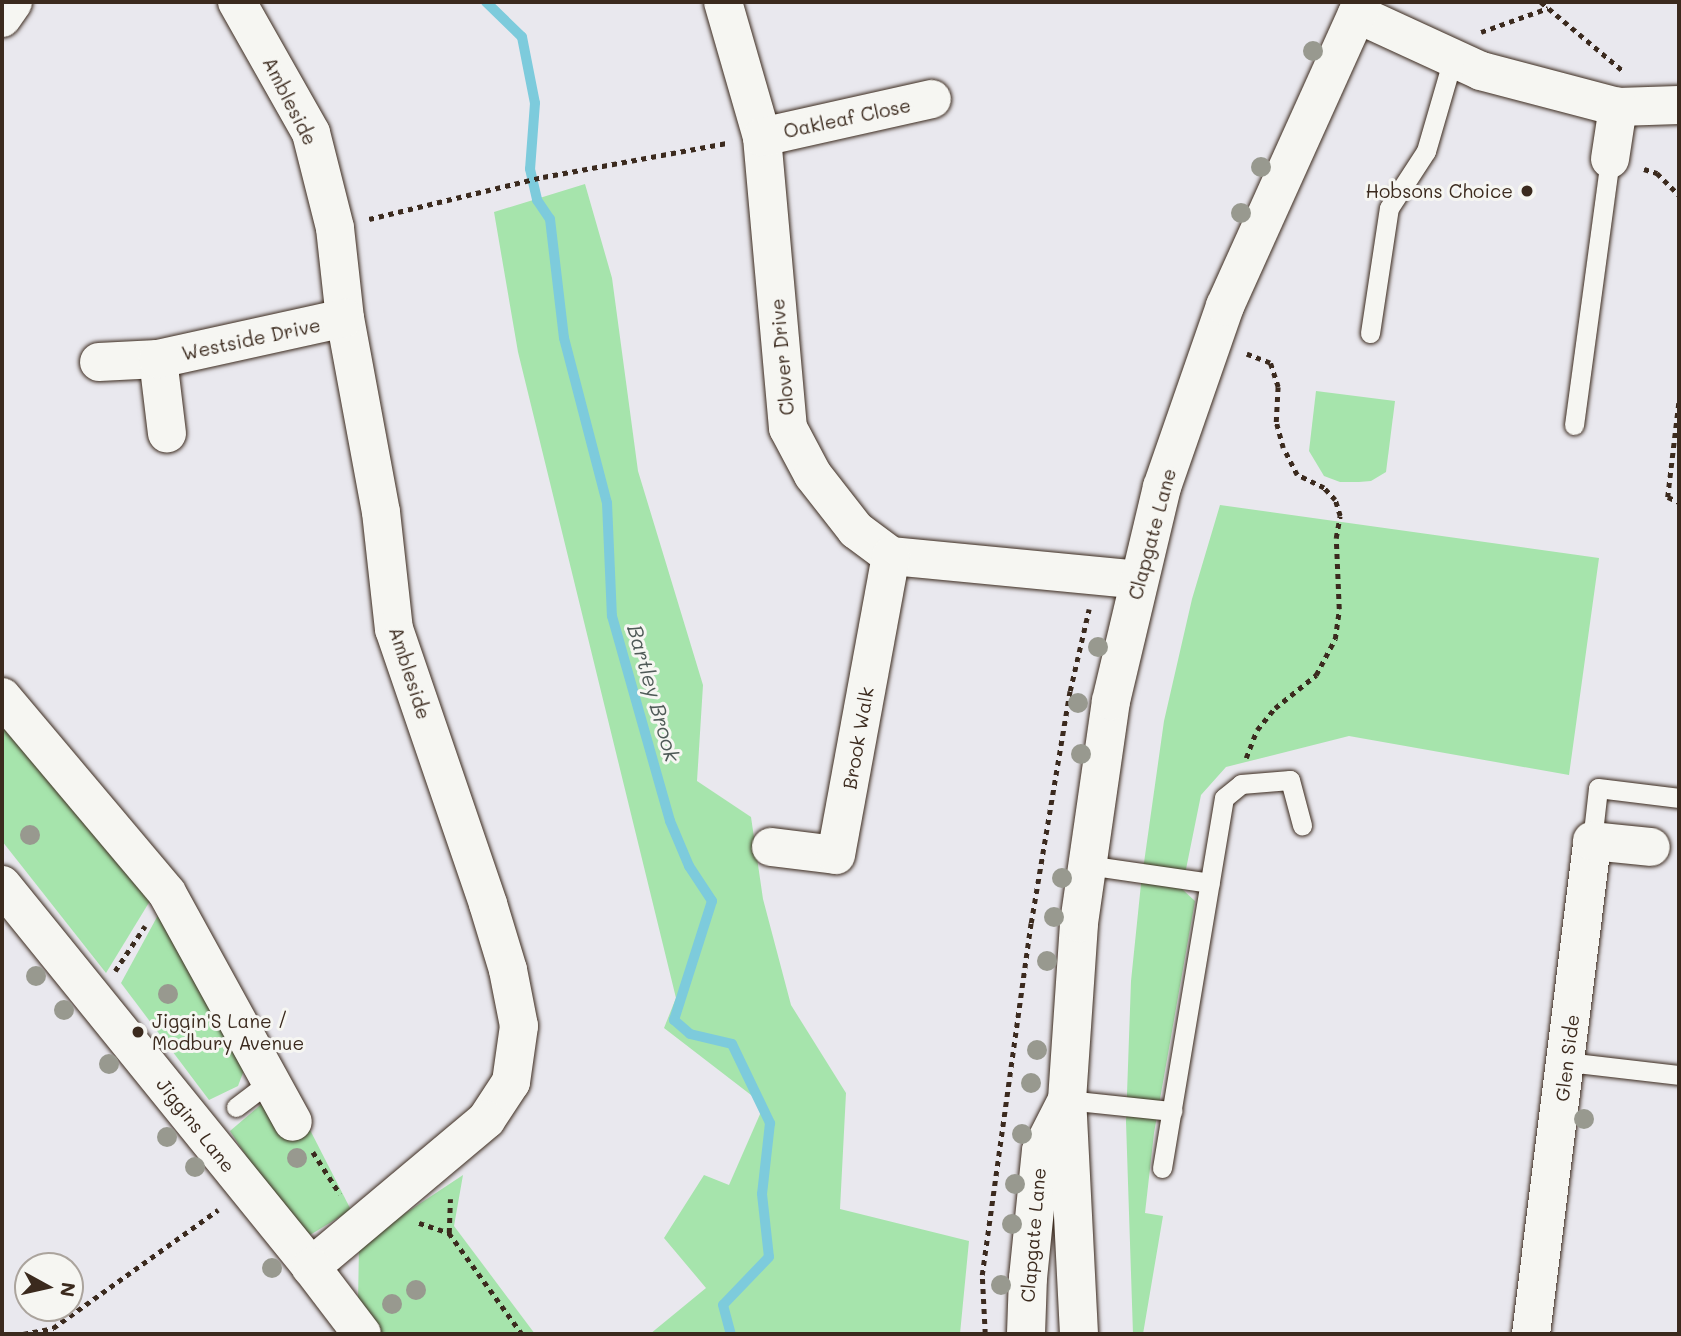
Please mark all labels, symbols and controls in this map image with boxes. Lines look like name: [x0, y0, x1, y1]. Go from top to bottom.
street label: Ambleside: [258, 53, 322, 149]
street label: Oakleaf Close: [781, 93, 913, 143]
place label: Hobsons Choice: [1365, 180, 1513, 202]
marker: Hobsons Choice: [1519, 183, 1535, 199]
street label: Clover Drive: [766, 298, 798, 416]
street label: Westside Drive: [180, 313, 322, 365]
street label: Clapgate Lane: [1124, 466, 1180, 602]
water label: Bartley Brook: [622, 622, 686, 764]
street label: Ambleside: [384, 624, 436, 722]
street label: Brook Walk: [838, 685, 878, 791]
place label: Jiggin'S Lane / Modbury Avenue: [152, 1010, 304, 1054]
street label: Glen Side: [1550, 1013, 1584, 1103]
marker: Jiggin'S Lane / Modbury Avenue: [130, 1024, 146, 1040]
street label: Jiggins Lane: [152, 1073, 240, 1177]
street label: Clapgate Lane: [1016, 1167, 1050, 1303]
north arrow: [14, 1252, 84, 1322]
text: N: [55, 1281, 82, 1299]

